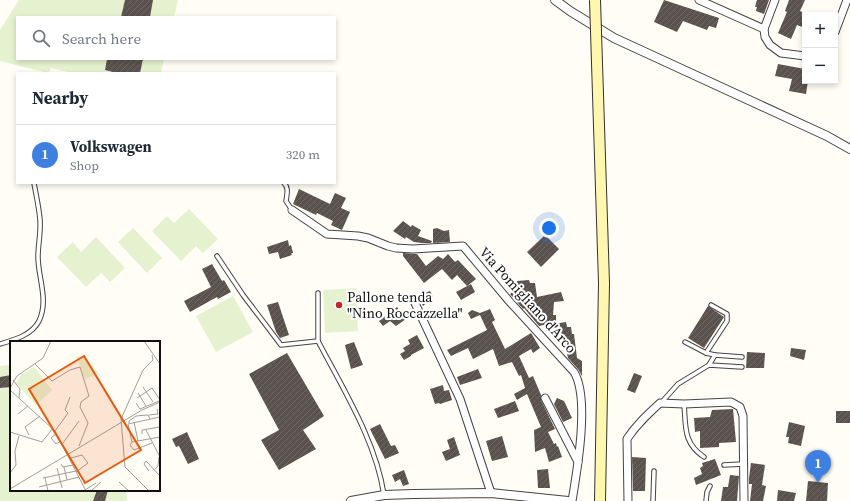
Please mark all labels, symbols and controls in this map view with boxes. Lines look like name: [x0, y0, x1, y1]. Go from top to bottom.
map controls: [802, 12, 838, 84]
button: +: [802, 12, 838, 48]
search box: [16, 16, 336, 60]
icon: search: [30, 27, 52, 49]
text: Search here: [62, 28, 141, 49]
button: −: [802, 48, 838, 84]
text: Nearby: [32, 86, 88, 110]
text: Volkswagen: [70, 136, 152, 157]
text: 1: [41, 146, 49, 163]
text: 320 m: [286, 146, 320, 163]
text: Shop: [70, 157, 99, 174]
your location: [539, 218, 559, 238]
street label: Via Pomigliano d'Arco: [475, 243, 581, 358]
place label: Pallone tenda "Nino Roccazzella": [347, 287, 463, 323]
marker: Pallone tenda "Nino Roccazzella": [334, 300, 344, 310]
inset map: [10, 341, 160, 491]
pin: 1: [805, 450, 831, 483]

